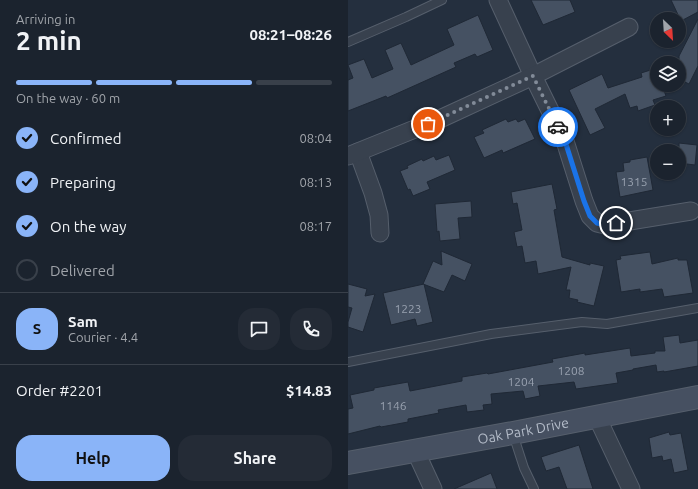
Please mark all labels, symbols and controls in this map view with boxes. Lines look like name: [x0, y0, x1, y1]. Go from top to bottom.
text: Arriving in: [16, 12, 75, 26]
north arrow: [650, 12, 686, 48]
map controls: [650, 12, 686, 180]
text: 2 min: [16, 26, 82, 55]
text: 08:21–08:26: [249, 26, 332, 43]
button: layers: [650, 56, 686, 92]
text: On the way · 60 m: [16, 91, 120, 105]
button: +: [650, 100, 686, 136]
pin: [411, 107, 445, 141]
courier: [538, 107, 578, 147]
icon: bag: [417, 113, 439, 135]
icon: car: [547, 116, 569, 138]
icon: check: [16, 127, 38, 149]
text: Confirmed: [50, 130, 122, 147]
text: 08:04: [299, 131, 332, 145]
button: −: [650, 144, 686, 180]
icon: check: [16, 171, 38, 193]
text: Preparing: [50, 174, 116, 191]
text: 08:13: [299, 175, 332, 189]
house number: 1315: [620, 175, 648, 188]
pin: [599, 206, 633, 240]
icon: home: [605, 212, 627, 234]
icon: check: [16, 215, 38, 237]
text: On the way: [50, 218, 126, 235]
text: 08:17: [299, 219, 332, 233]
text: Delivered: [50, 262, 115, 279]
house number: 1223: [394, 302, 422, 315]
button: chat: [238, 308, 280, 350]
button: phone: [290, 308, 332, 350]
text: Sam: [68, 313, 98, 330]
text: S: [33, 320, 41, 337]
text: Courier · 4.4: [68, 330, 138, 344]
house number: 1208: [557, 364, 585, 377]
house number: 1204: [507, 375, 535, 388]
text: Order #2201: [16, 382, 103, 399]
text: $14.83: [286, 382, 332, 399]
house number: 1146: [379, 399, 407, 412]
street label: Oak Park Drive: [476, 414, 570, 447]
button: Help: [16, 435, 170, 481]
button: Share: [178, 435, 332, 481]

